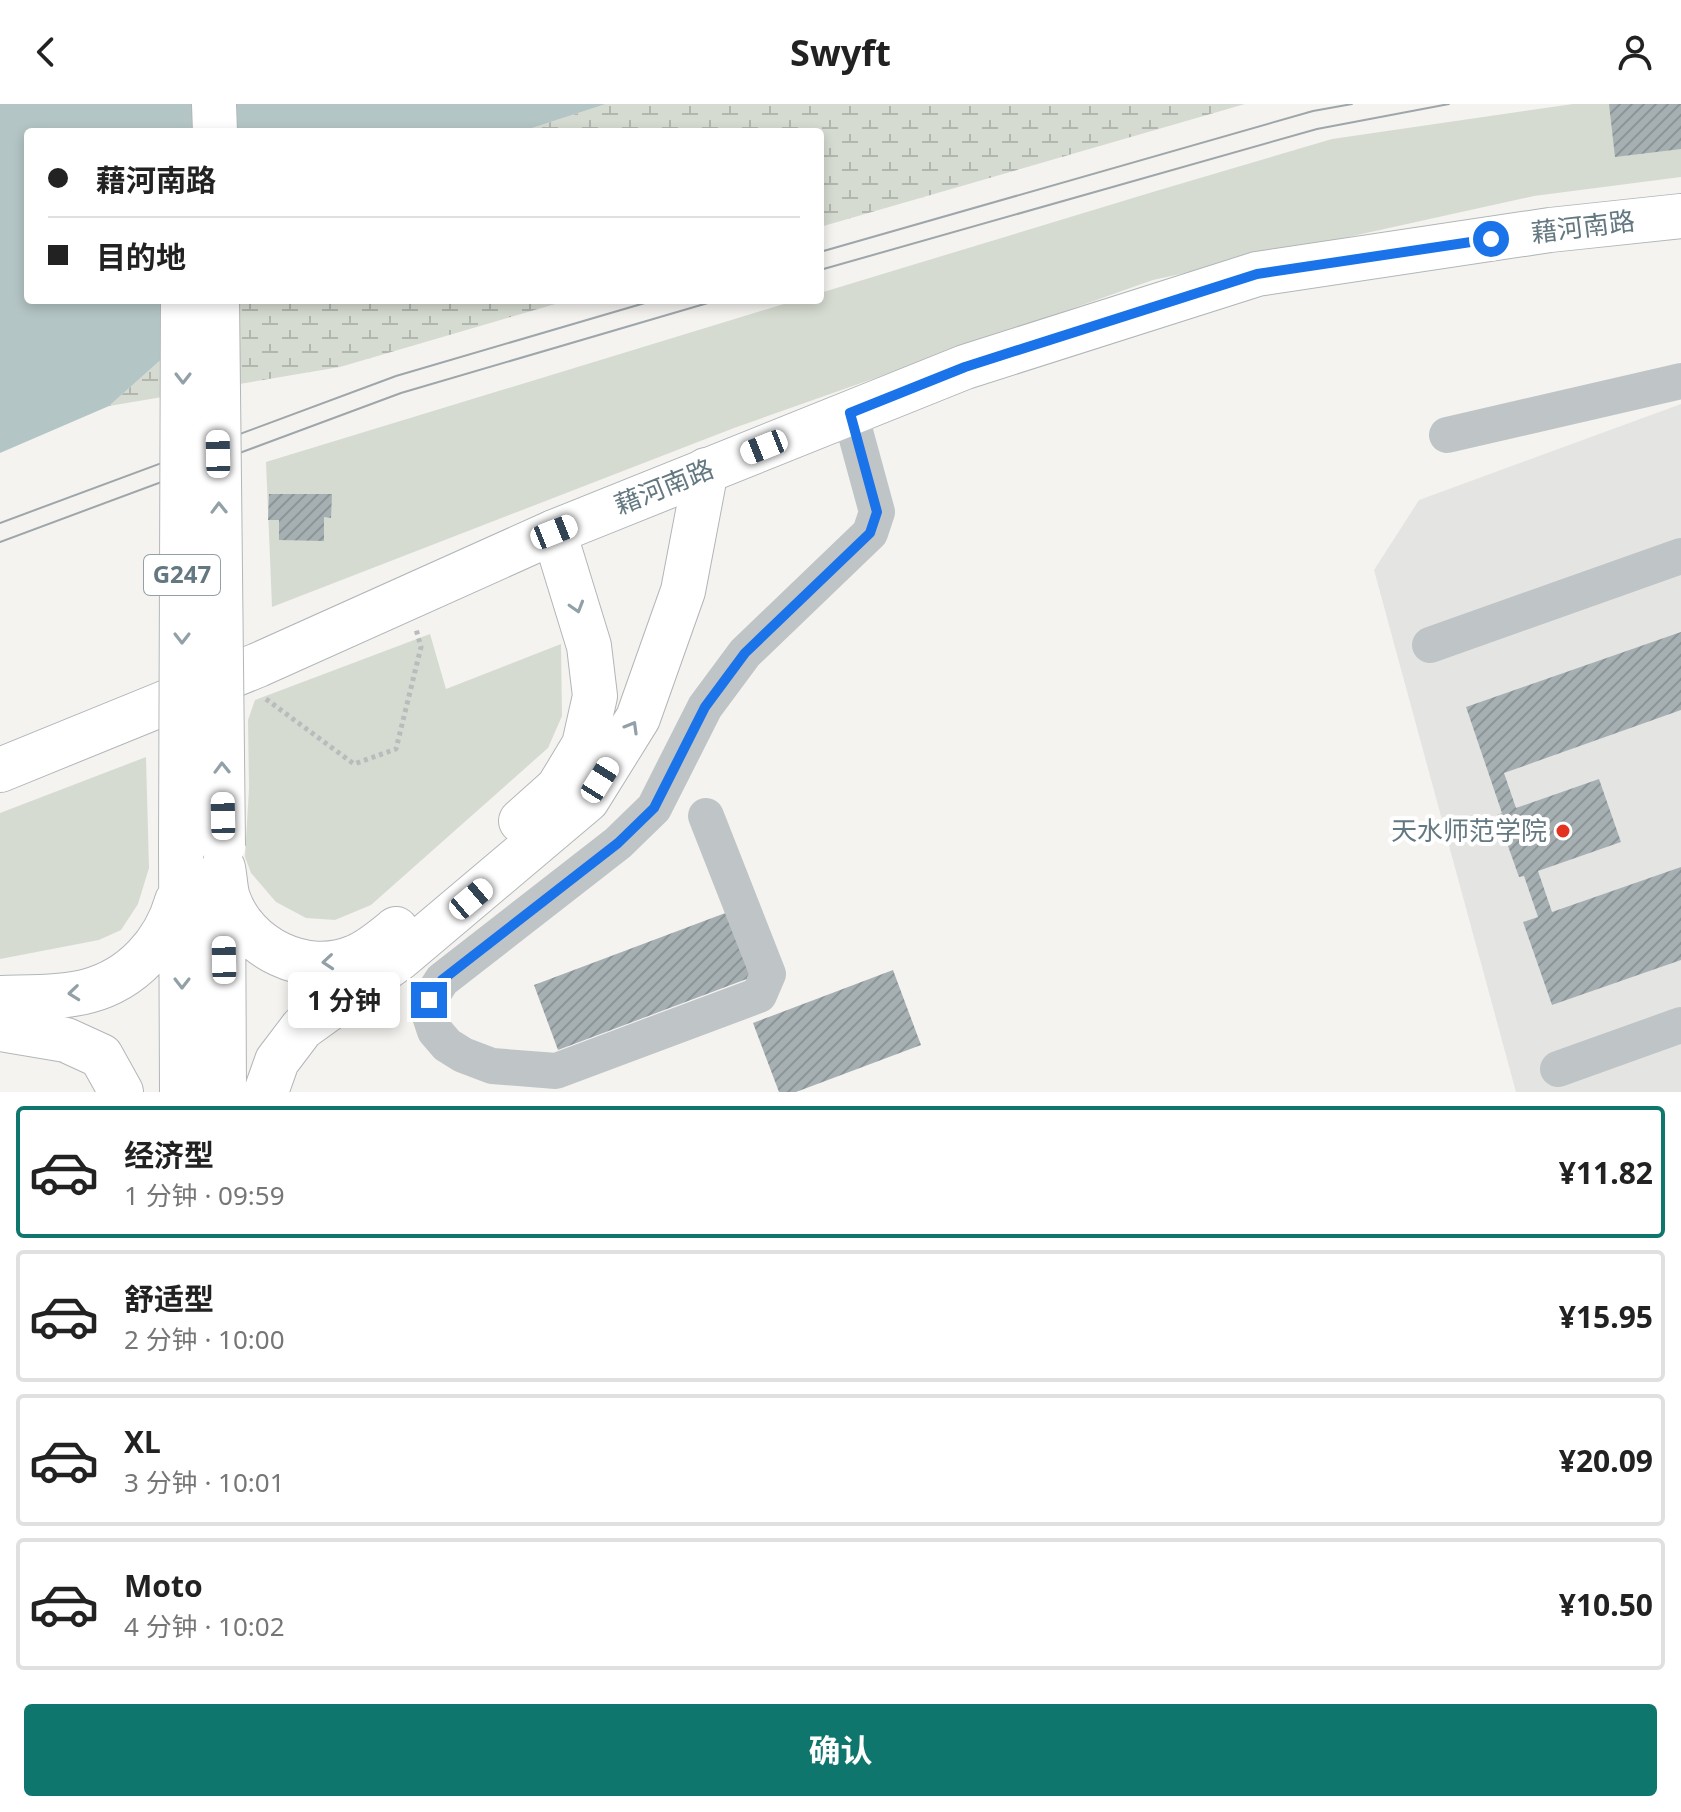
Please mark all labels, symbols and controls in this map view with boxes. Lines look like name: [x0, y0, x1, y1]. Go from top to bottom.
text: Swyft: [790, 28, 891, 77]
icon: back: [24, 30, 68, 74]
icon: person: [1613, 30, 1657, 74]
text: 藉河南路: [96, 159, 216, 200]
street label: 藉河南路: [1529, 202, 1637, 250]
route start: [1473, 221, 1509, 257]
text: 目的地: [96, 236, 186, 277]
one-way arrow: [174, 372, 192, 385]
car: [737, 427, 791, 467]
car: [206, 430, 230, 478]
street label: 藉河南路: [609, 450, 719, 522]
one-way arrow: [210, 501, 228, 514]
car: [527, 512, 581, 552]
road number: G247: [144, 555, 220, 595]
one-way arrow: [568, 599, 584, 613]
one-way arrow: [173, 632, 191, 645]
one-way arrow: [622, 721, 638, 736]
car: [577, 753, 623, 807]
one-way arrow: [213, 761, 231, 774]
car: [211, 792, 235, 840]
place label: 天水师范学院: [1391, 812, 1547, 848]
marker: 天水师范学院: [1554, 822, 1572, 840]
car: [445, 874, 497, 924]
car: [212, 936, 236, 984]
one-way arrow: [321, 953, 334, 970]
callout: 1 分钟: [289, 972, 401, 1028]
one-way arrow: [173, 977, 191, 990]
text: 1 分钟: [307, 982, 381, 1018]
route end: [411, 982, 447, 1018]
one-way arrow: [67, 984, 80, 1001]
text: 经济型: [124, 1134, 214, 1175]
icon: car: [28, 1136, 100, 1208]
text: ¥11.82: [1559, 1152, 1653, 1193]
text: 1 分钟 · 09:59: [124, 1177, 285, 1213]
text: 舒适型: [124, 1278, 214, 1319]
icon: car: [28, 1280, 100, 1352]
text: ¥15.95: [1559, 1296, 1653, 1337]
text: 2 分钟 · 10:00: [124, 1321, 285, 1357]
text: XL: [124, 1421, 161, 1462]
icon: car: [28, 1424, 100, 1496]
text: ¥20.09: [1559, 1440, 1653, 1481]
text: 3 分钟 · 10:01: [124, 1464, 285, 1500]
text: Moto: [124, 1565, 203, 1606]
icon: car: [28, 1568, 100, 1640]
text: ¥10.50: [1559, 1584, 1653, 1625]
text: 4 分钟 · 10:02: [124, 1608, 285, 1644]
button: 确认: [24, 1704, 1657, 1796]

